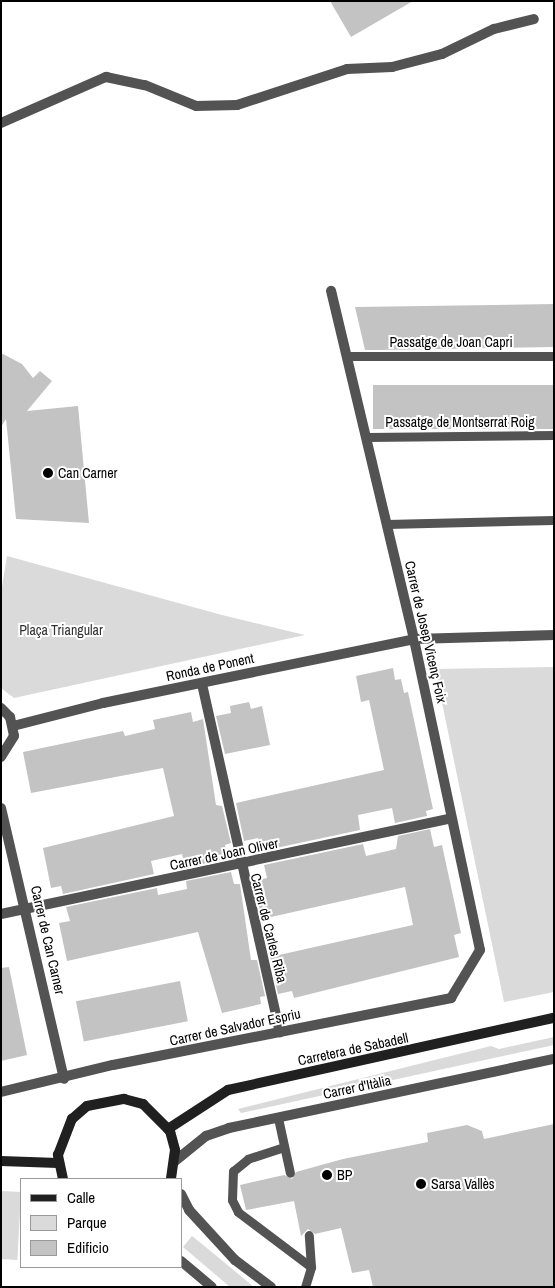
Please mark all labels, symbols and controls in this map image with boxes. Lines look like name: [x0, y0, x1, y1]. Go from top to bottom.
street label: Passatge de Joan Capri: [389, 334, 513, 350]
street label: Passatge de Montserrat Roig: [385, 414, 535, 430]
place label: Can Carner: [58, 465, 117, 481]
marker: Can Carner: [42, 467, 54, 479]
street label: Carrer de Josep Vicenç Foix: [401, 559, 451, 705]
park label: Plaça Triangular: [19, 622, 103, 638]
street label: Ronda de Ponent: [165, 649, 255, 685]
street label: Carrer de Joan Oliver: [168, 834, 280, 874]
street label: Carrer de Carles Riba: [247, 871, 291, 985]
street label: Carrer de Can Carner: [27, 884, 69, 996]
street label: Carrer de Salvador Espriu: [168, 1005, 302, 1049]
street label: Carretera de Sabadell: [296, 1029, 410, 1069]
street label: Carrer d'Itàlia: [321, 1072, 393, 1102]
place label: BP: [337, 1167, 352, 1183]
marker: BP: [321, 1169, 333, 1181]
place label: Sarsa Vallès: [431, 1176, 495, 1192]
legend: [20, 1178, 182, 1268]
marker: Sarsa Vallès: [415, 1178, 427, 1190]
text: Calle: [67, 1187, 95, 1208]
text: Parque: [67, 1212, 107, 1233]
text: Edificio: [67, 1237, 109, 1258]

